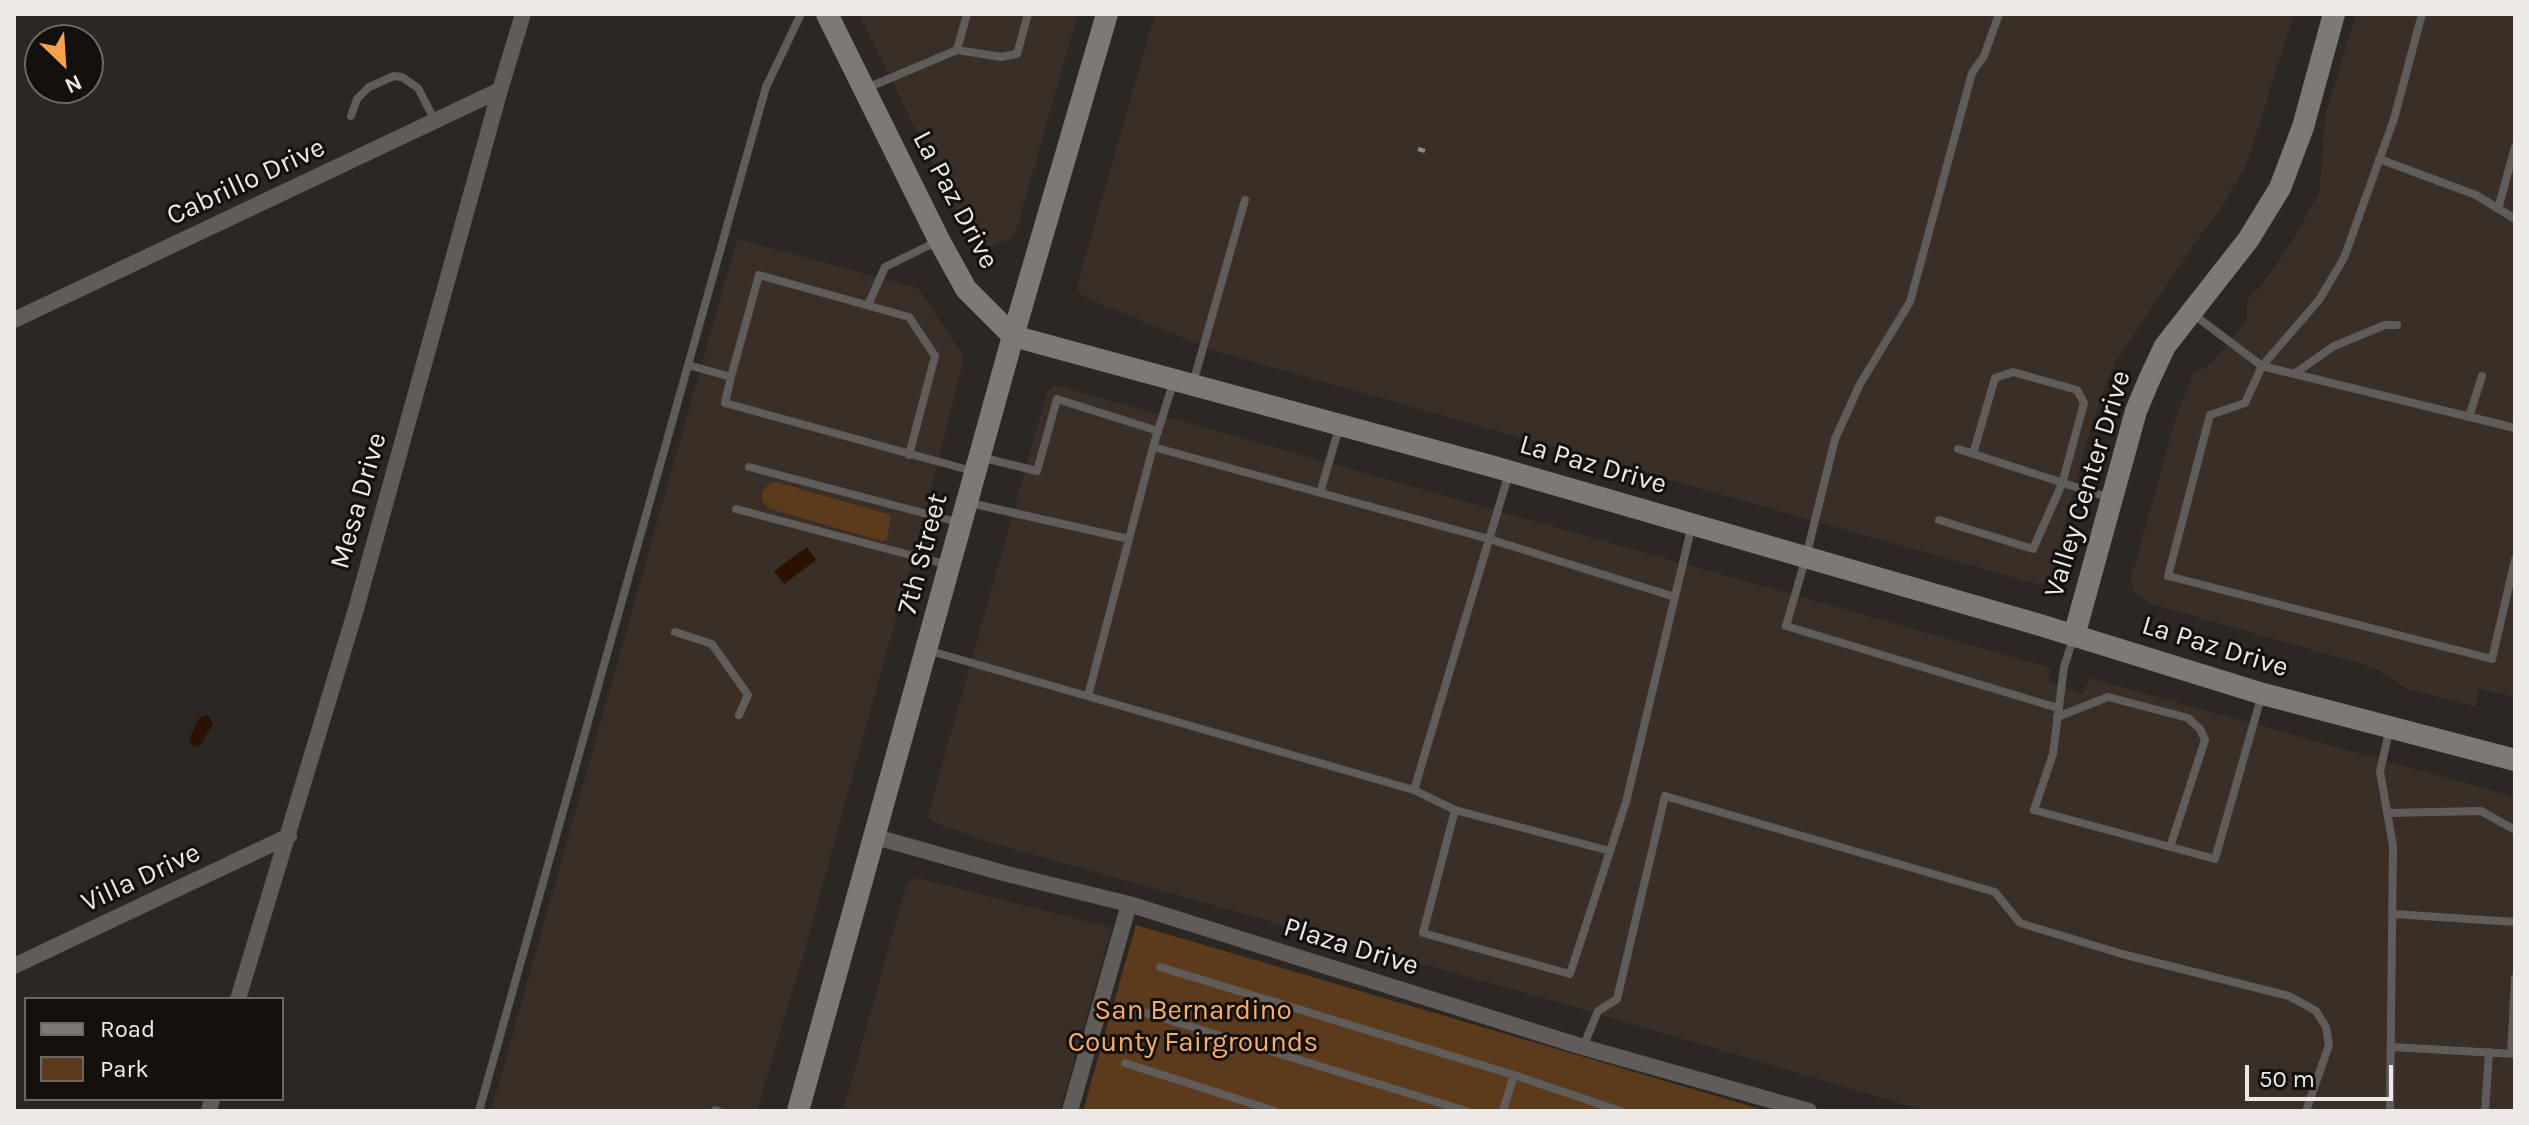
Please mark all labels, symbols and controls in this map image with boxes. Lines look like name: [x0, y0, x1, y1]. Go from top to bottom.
north arrow: [24, 24, 104, 104]
text: N: [61, 69, 86, 99]
street label: La Paz Drive: [905, 125, 1005, 275]
street label: Cabrillo Drive: [162, 131, 330, 233]
street label: Valley Center Drive: [2038, 366, 2138, 602]
street label: La Paz Drive: [1516, 428, 1670, 502]
street label: Mesa Drive: [324, 429, 394, 573]
street label: 7th Street: [891, 490, 955, 618]
street label: La Paz Drive: [2138, 609, 2292, 685]
street label: Villa Drive: [76, 836, 206, 920]
street label: Plaza Drive: [1279, 911, 1423, 983]
park label: San Bernardino County Fairgrounds: [1068, 994, 1318, 1060]
legend: [24, 997, 284, 1101]
text: Road: [100, 1015, 155, 1043]
scale bar: [2249, 1049, 2397, 1099]
text: Park: [100, 1055, 149, 1083]
text: 50 m: [2259, 1065, 2315, 1093]

